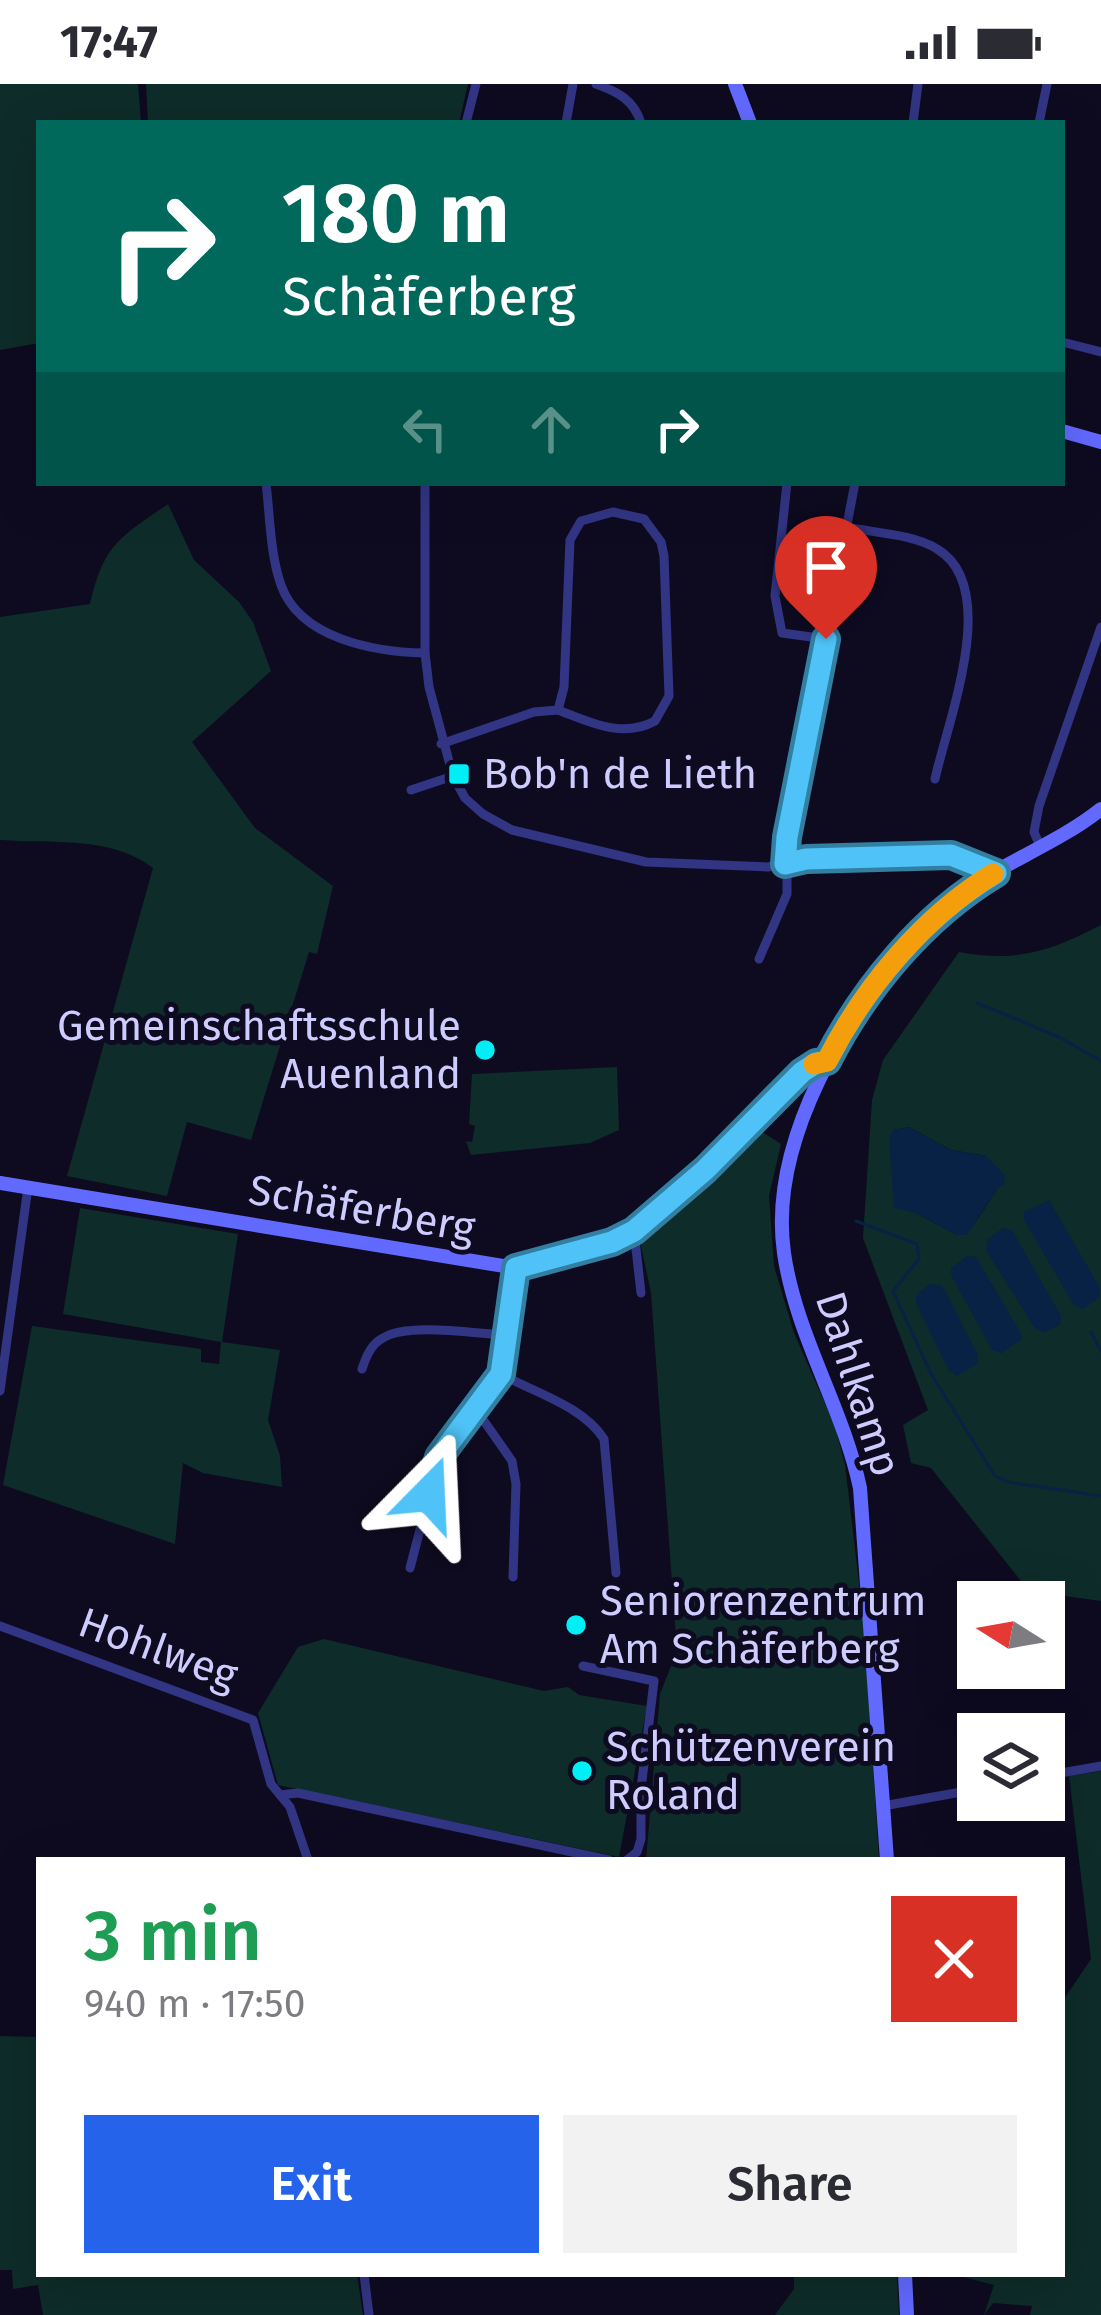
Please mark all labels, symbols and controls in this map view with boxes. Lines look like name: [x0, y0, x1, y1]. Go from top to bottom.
text: 17:47: [60, 15, 158, 69]
text: 180 m: [282, 163, 510, 264]
icon: right: [84, 168, 240, 324]
text: Schäferberg: [282, 265, 576, 329]
icon: left: [392, 396, 458, 462]
icon: ahead: [518, 396, 584, 462]
icon: right: [644, 396, 710, 462]
pin: [775, 516, 877, 639]
icon: arrive: [793, 534, 859, 600]
place label: Bob'n de Lieth: [483, 749, 757, 799]
marker: Bob'n de Lieth: [446, 761, 472, 787]
place label: Gemeinschaftsschule Auenland: [57, 1001, 461, 1099]
marker: Gemeinschaftsschule Auenland: [472, 1037, 498, 1063]
street label: Schäferberg: [245, 1165, 479, 1253]
street label: Dahlkamp: [805, 1285, 911, 1483]
position arrow: [366, 1431, 492, 1557]
place label: Seniorenzentrum Am Schäferberg: [600, 1576, 927, 1674]
north arrow: [957, 1581, 1065, 1689]
map controls: [957, 1581, 1065, 1821]
street label: Hohlweg: [72, 1597, 244, 1701]
marker: Seniorenzentrum Am Schäferberg: [563, 1612, 589, 1638]
button: layers: [957, 1713, 1065, 1821]
place label: Schützenverein Roland: [606, 1722, 896, 1820]
marker: Schützenverein Roland: [569, 1758, 595, 1784]
text: 3 min: [84, 1893, 262, 1979]
button: close: [891, 1896, 1017, 2022]
text: 940 m · 17:50: [84, 1981, 305, 2027]
button: Exit: [84, 2115, 539, 2253]
button: Share: [563, 2115, 1017, 2253]

